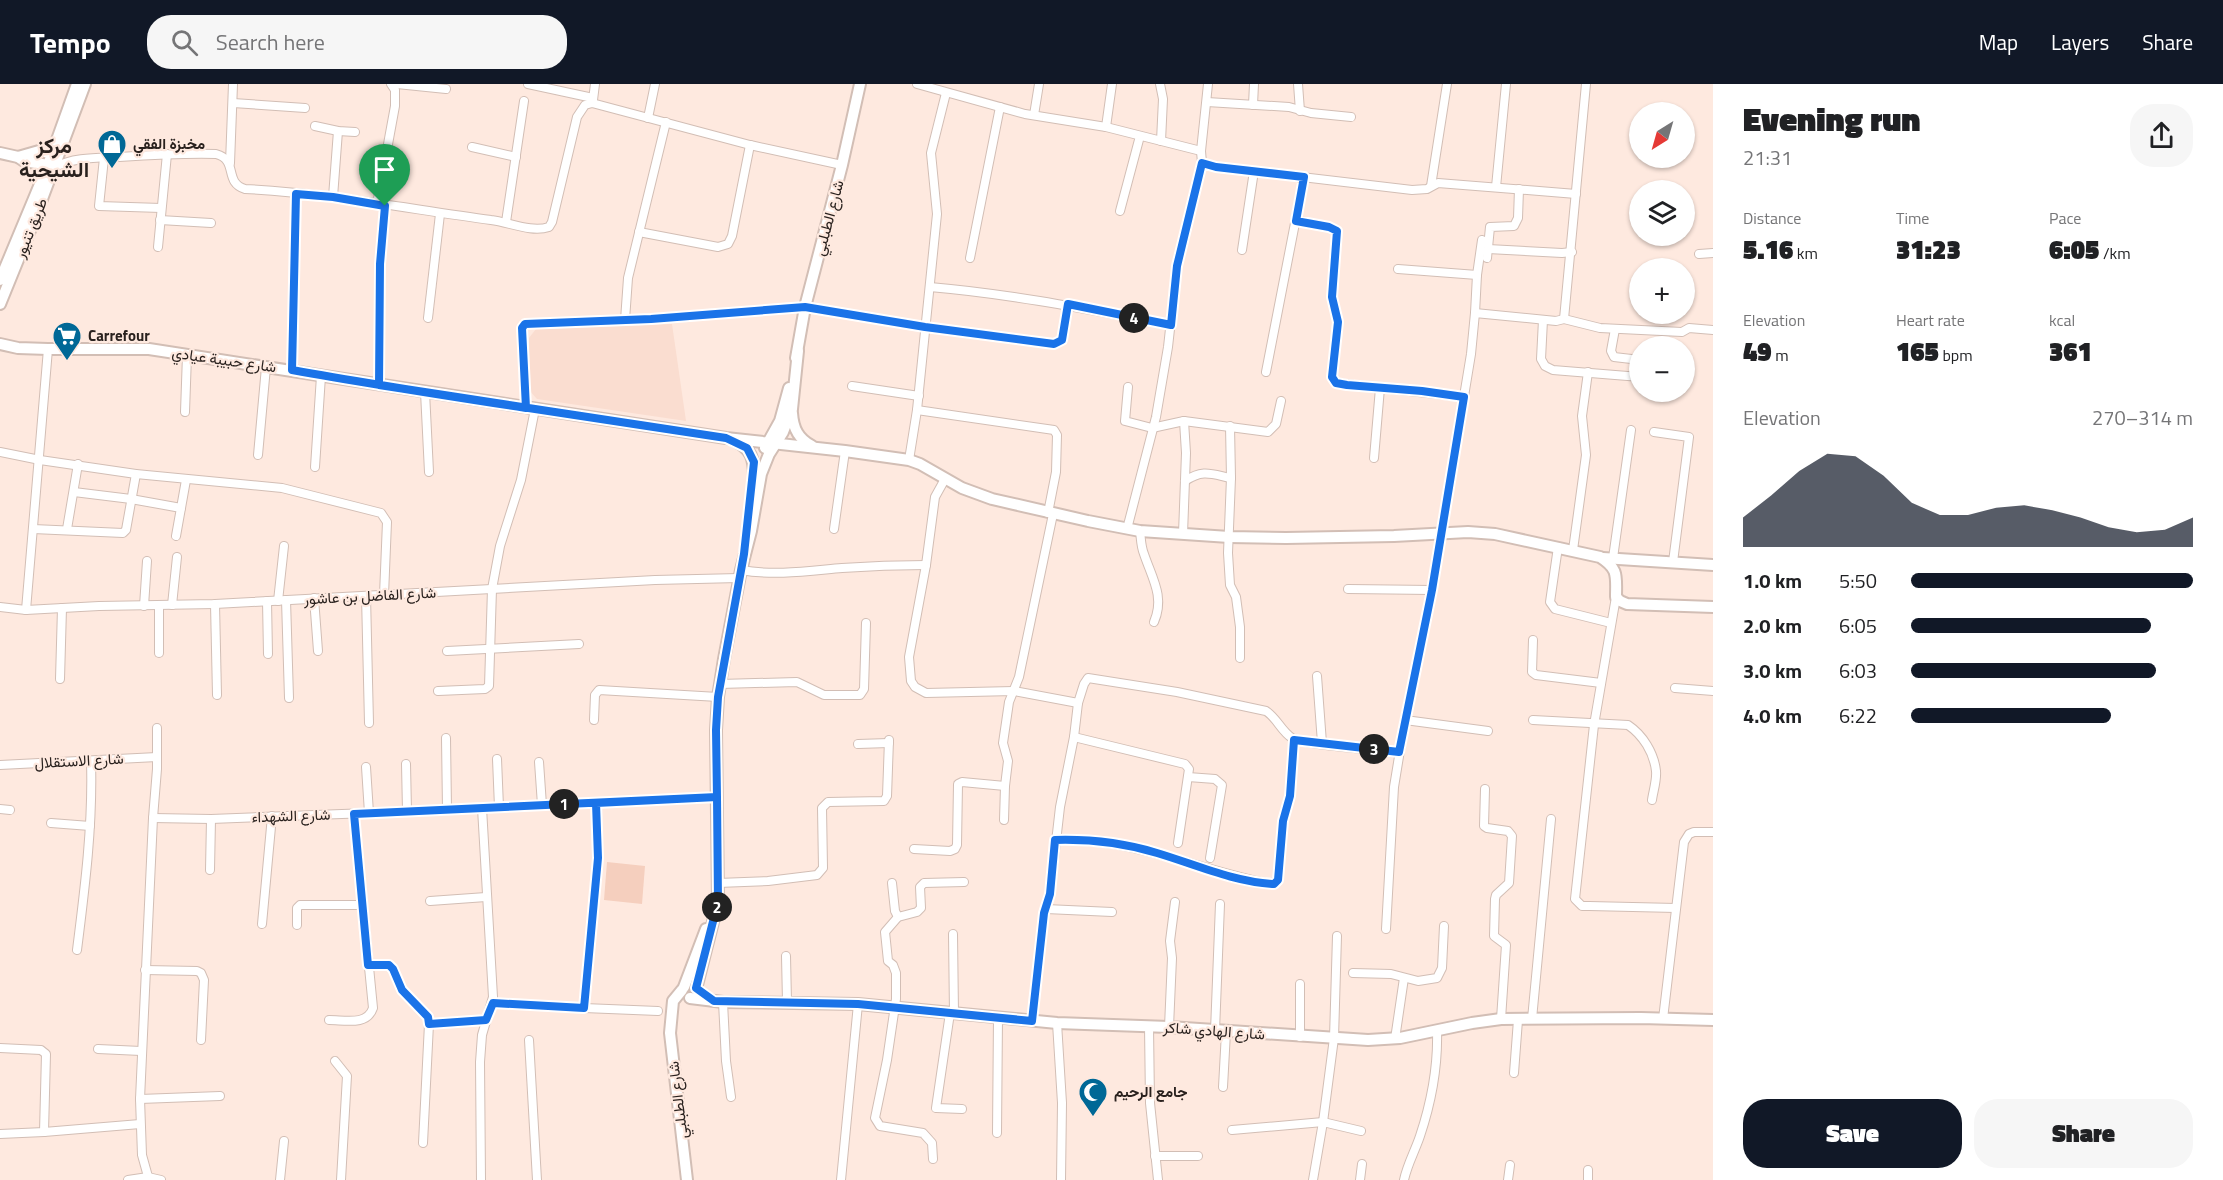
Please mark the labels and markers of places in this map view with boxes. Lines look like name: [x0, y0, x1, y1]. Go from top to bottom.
shop icon: مخبزة الفقي: [96, 128, 128, 170]
place label: مخبزة الفقي: [133, 132, 205, 157]
pin: [359, 144, 410, 206]
pin: 4: [1119, 303, 1149, 333]
supermarket icon: Carrefour: [51, 320, 83, 362]
place label: Carrefour: [88, 324, 150, 347]
pin: 3: [1359, 734, 1389, 764]
pin: 1: [549, 789, 579, 819]
pin: 2: [702, 892, 732, 922]
mosque icon: جامع الرحيم: [1077, 1076, 1109, 1118]
place label: جامع الرحيم: [1114, 1080, 1187, 1103]

